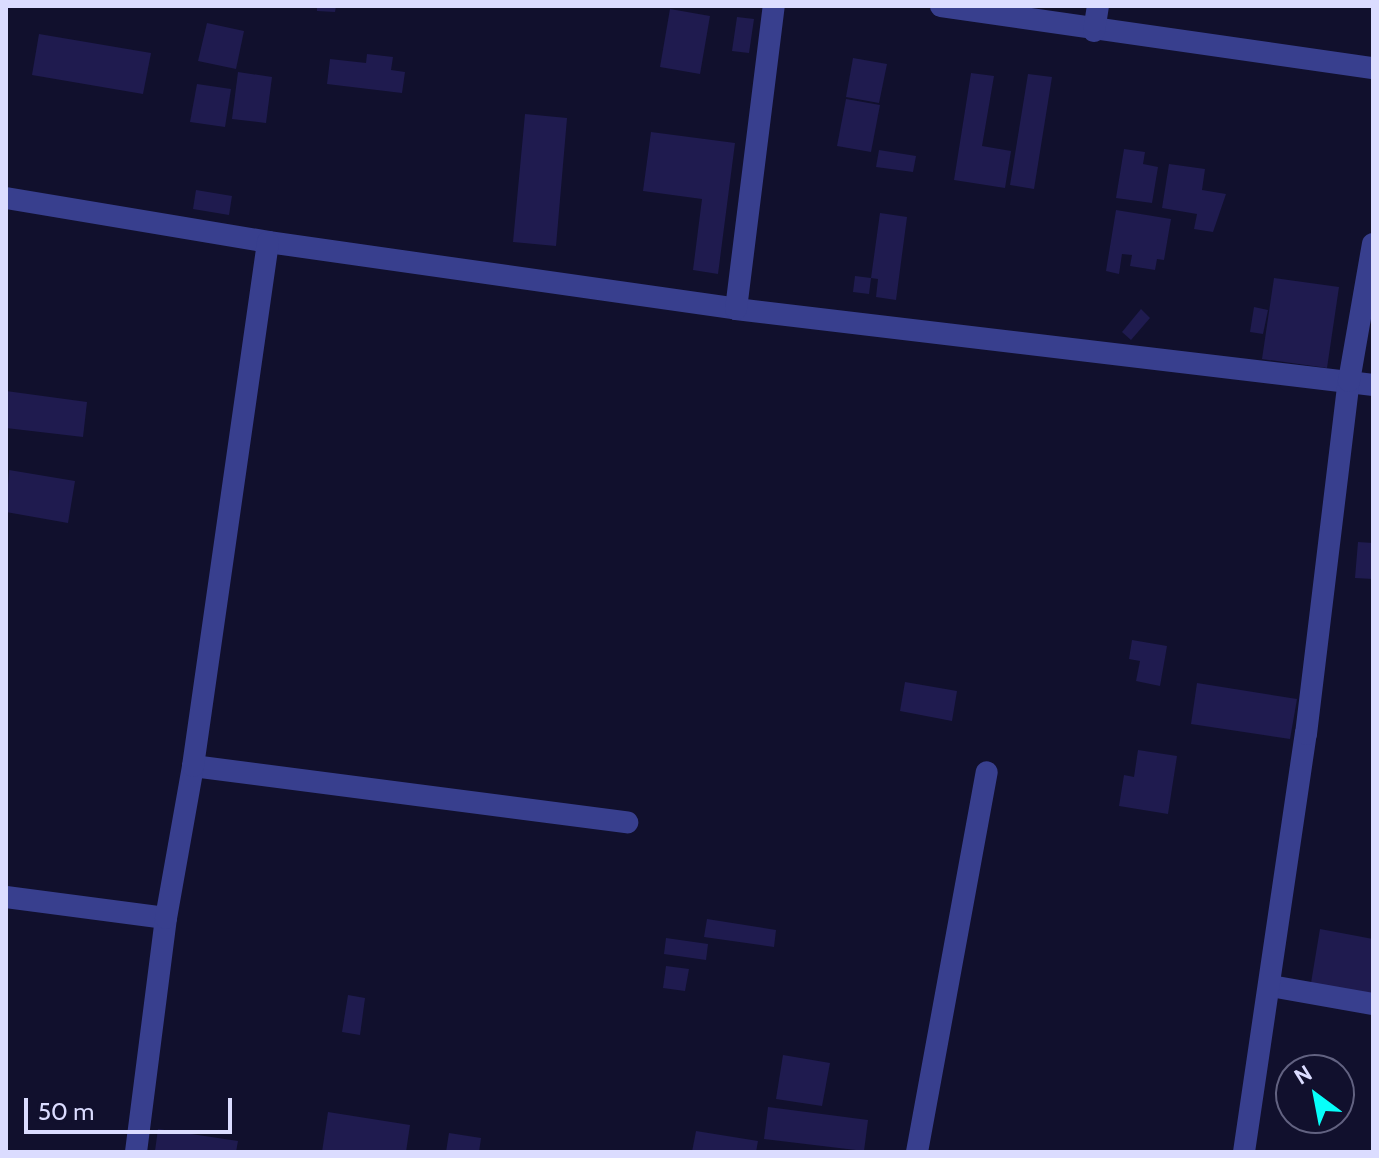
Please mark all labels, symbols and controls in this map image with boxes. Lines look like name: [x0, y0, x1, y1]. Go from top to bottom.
north arrow: [1275, 1054, 1355, 1134]
text: N: [1289, 1059, 1317, 1090]
scale bar: [28, 1082, 236, 1132]
text: 50 m: [38, 1097, 94, 1126]

